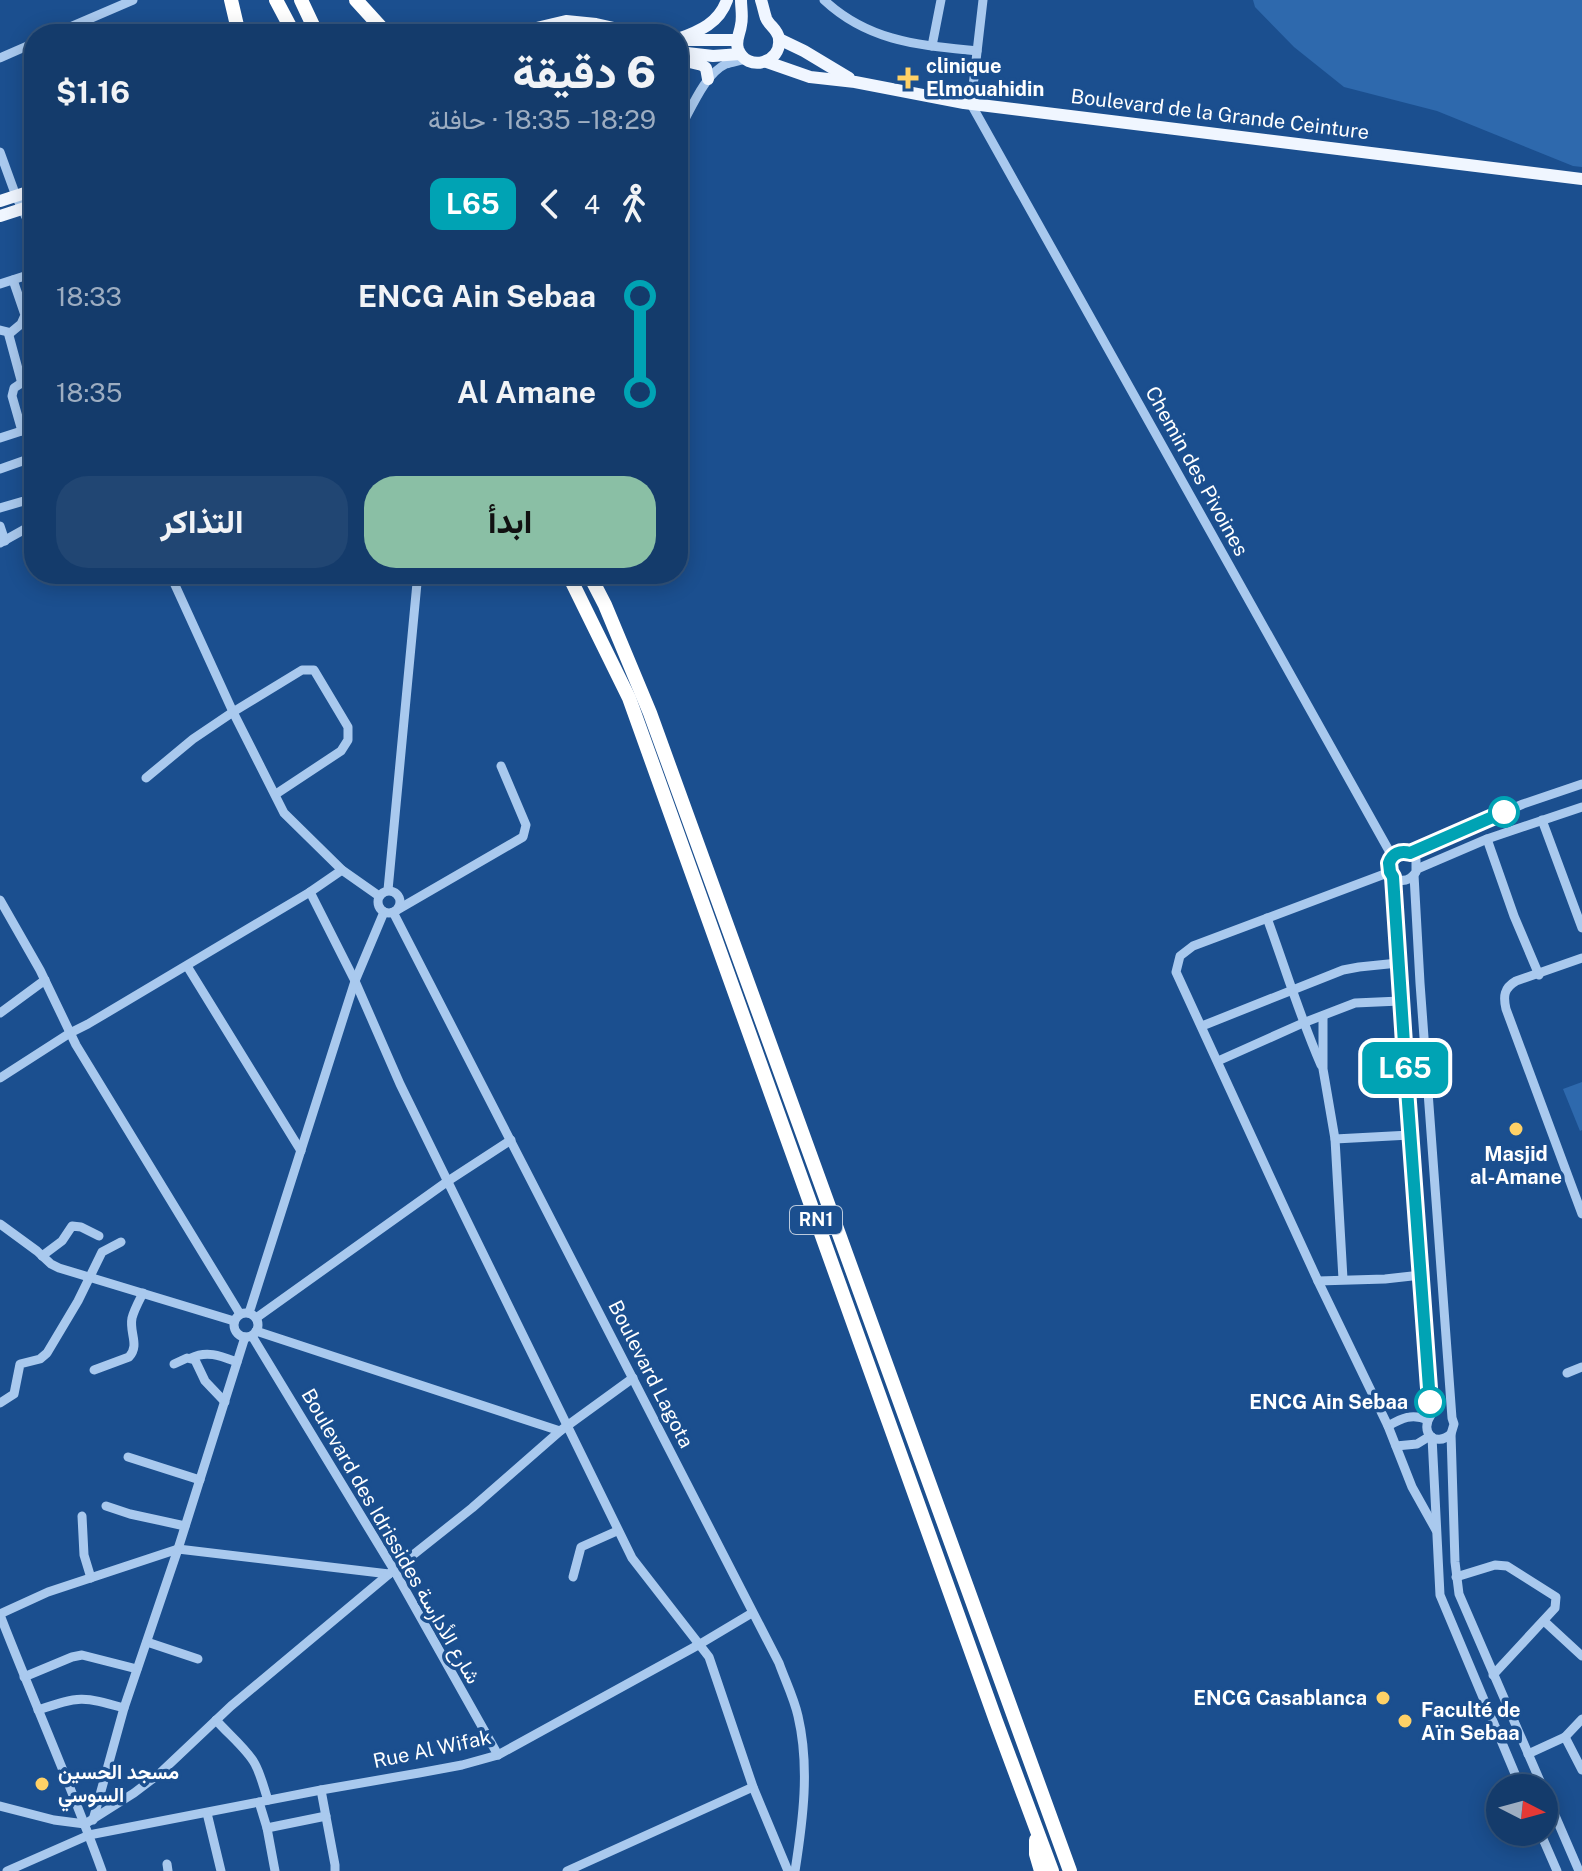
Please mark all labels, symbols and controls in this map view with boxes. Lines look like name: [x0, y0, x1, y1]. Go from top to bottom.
text: 6 دقيقة: [512, 46, 656, 98]
place label: clinique Elmouahidin: [926, 54, 1044, 101]
marker: clinique Elmouahidin: [897, 67, 919, 89]
text: $1.16: [56, 74, 130, 110]
street label: Boulevard de la Grande Ceinture: [1069, 84, 1371, 144]
text: 18:29 – 18:35 · حافلة: [428, 104, 656, 135]
icon: back: [528, 182, 572, 226]
icon: walk: [612, 182, 656, 226]
text: L65: [446, 187, 500, 220]
text: 4: [584, 189, 600, 220]
text: ENCG Ain Sebaa: [358, 278, 596, 314]
text: 18:33: [56, 281, 122, 312]
text: Al Amane: [457, 374, 596, 410]
text: 18:35: [56, 377, 122, 408]
street label: Chemin des Pivoines: [1140, 382, 1254, 560]
button: التذاكر: [56, 476, 348, 568]
button: ابدأ: [364, 476, 656, 568]
unlabelled marker: [1489, 797, 1519, 827]
line badge: L65: [1359, 1042, 1451, 1094]
text: L65: [1378, 1051, 1432, 1084]
marker: Masjid al-Amane: [1507, 1120, 1525, 1138]
place label: Masjid al-Amane: [1470, 1142, 1562, 1189]
road number: RN1: [790, 1206, 842, 1234]
street label: Boulevard Lagota: [603, 1296, 699, 1452]
street label: Boulevard des Idrissides شارع الأدارسة: [295, 1384, 486, 1689]
marker: ENCG Ain Sebaa: [1415, 1387, 1445, 1417]
place label: ENCG Ain Sebaa: [1249, 1390, 1408, 1414]
place label: ENCG Casablanca: [1193, 1686, 1367, 1710]
marker: ENCG Casablanca: [1374, 1689, 1392, 1707]
place label: Faculté de Aïn Sebaa: [1421, 1698, 1521, 1745]
marker: Faculté de Aïn Sebaa: [1396, 1712, 1414, 1730]
street label: Rue Al Wifak: [371, 1725, 493, 1773]
place label: مسجد الحسين السوسي: [58, 1760, 179, 1812]
north arrow: [1486, 1774, 1558, 1846]
map controls: [1486, 1774, 1558, 1846]
marker: مسجد الحسين السوسي: [33, 1775, 51, 1793]

